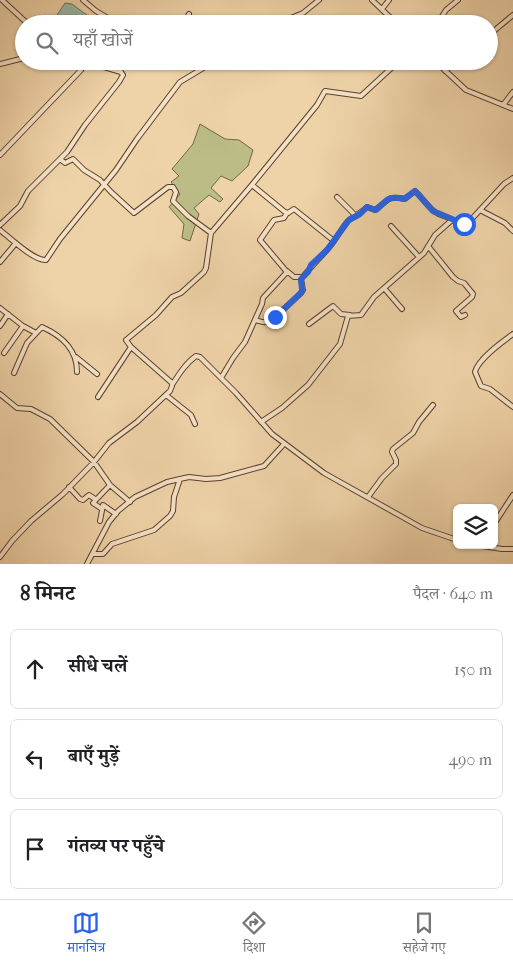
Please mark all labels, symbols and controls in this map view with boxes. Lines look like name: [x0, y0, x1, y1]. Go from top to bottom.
search box: [15, 15, 498, 70]
icon: search: [33, 29, 61, 57]
text: यहाँ खोजें: [73, 29, 133, 51]
route start: [453, 213, 476, 236]
route end: [264, 306, 287, 329]
map controls: [453, 504, 498, 549]
button: layers: [453, 504, 498, 549]
text: 8 मिनट: [20, 581, 75, 605]
text: पैदल · 640 m: [413, 584, 493, 603]
icon: ahead: [21, 655, 49, 683]
text: सीधे चलें: [68, 655, 127, 677]
text: 150 m: [454, 660, 492, 679]
icon: left: [21, 745, 49, 773]
text: बाएँ मुड़ें: [68, 745, 119, 767]
text: 490 m: [449, 750, 492, 769]
icon: arrive: [21, 835, 49, 863]
text: गंतव्य पर पहुँचे: [68, 835, 164, 857]
tab: मानचित्र: [67, 909, 105, 961]
tab: दिशा: [240, 909, 268, 961]
tab: सहेजे गए: [403, 909, 446, 961]

